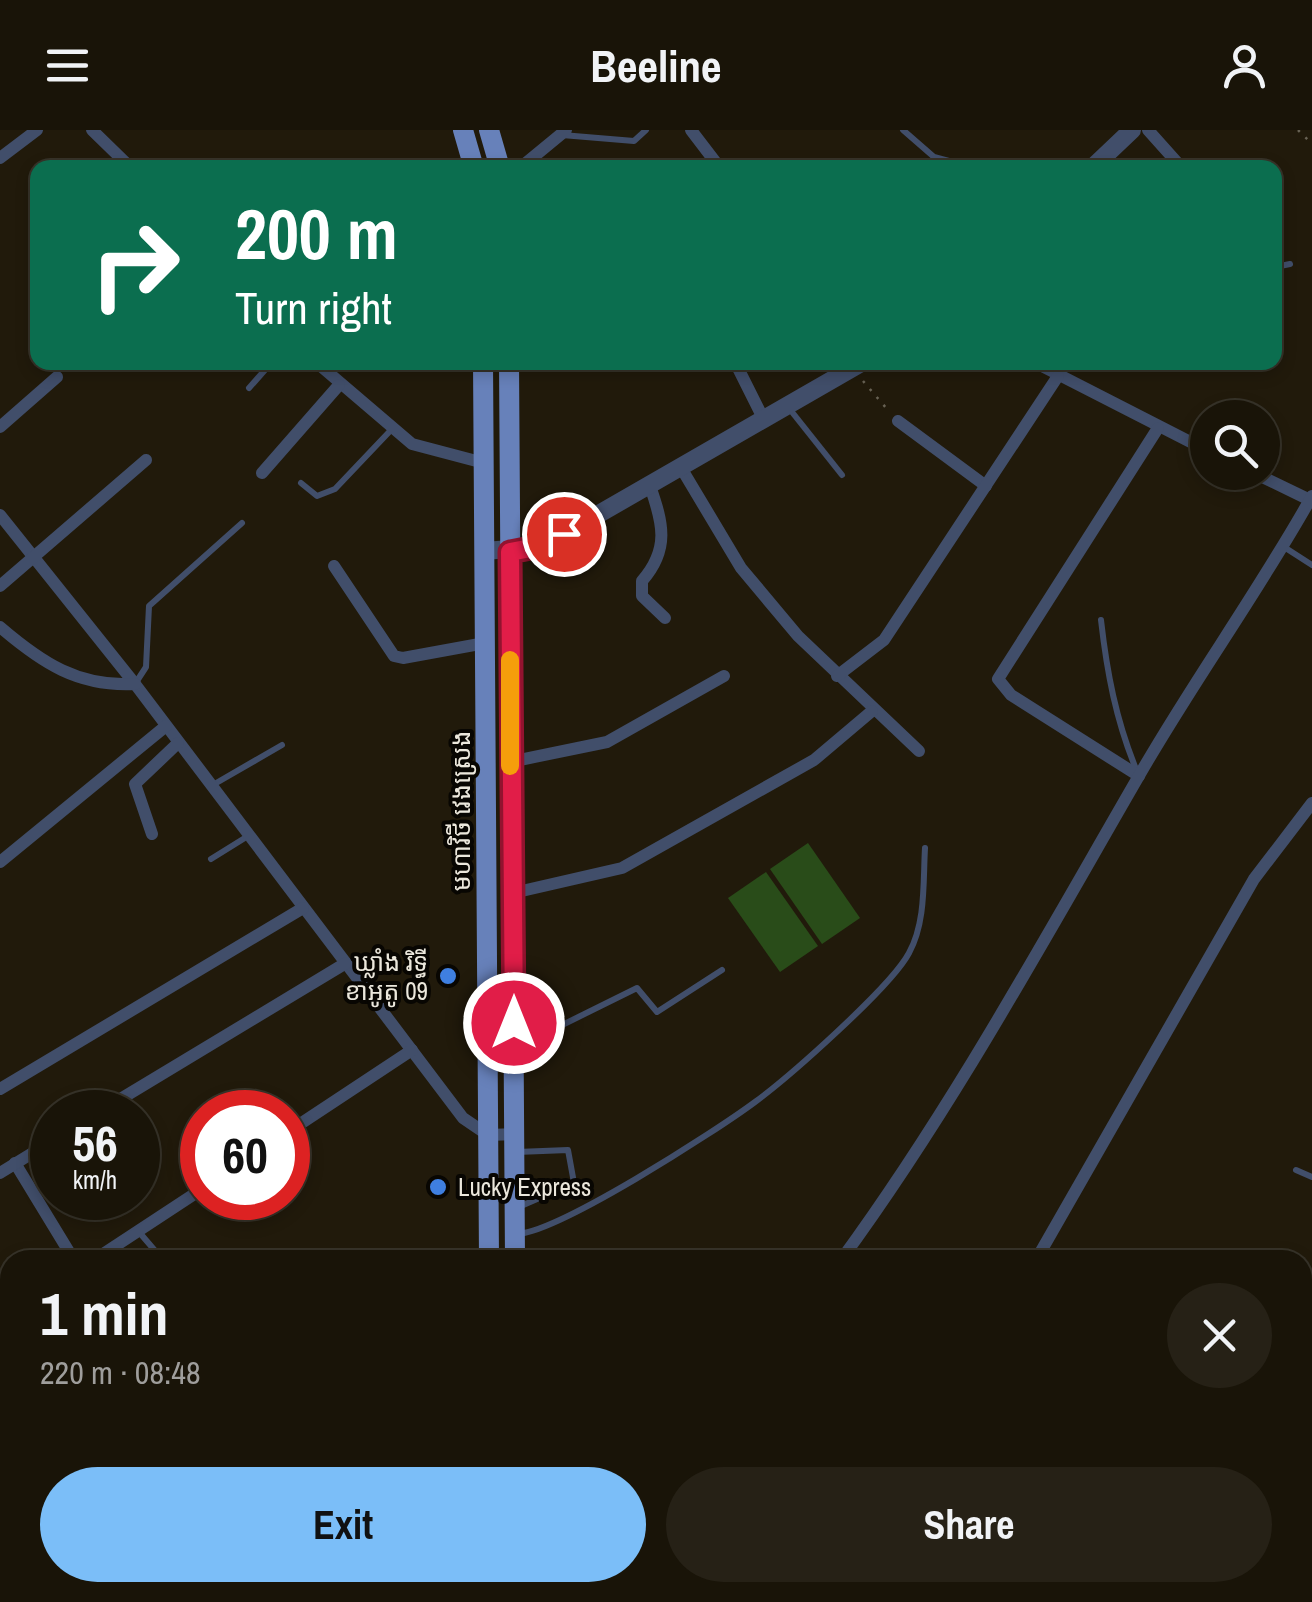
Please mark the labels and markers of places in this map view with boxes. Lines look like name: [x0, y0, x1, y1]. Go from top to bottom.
pin: [522, 492, 607, 577]
place label: ឃ្លាំង រិទ្ធី ខាអូតូ 09: [345, 945, 428, 1008]
marker: ឃ្លាំង រិទ្ធី ខាអូតូ 09: [437, 965, 459, 987]
place label: Lucky Express: [458, 1170, 591, 1204]
marker: Lucky Express: [427, 1176, 449, 1198]

